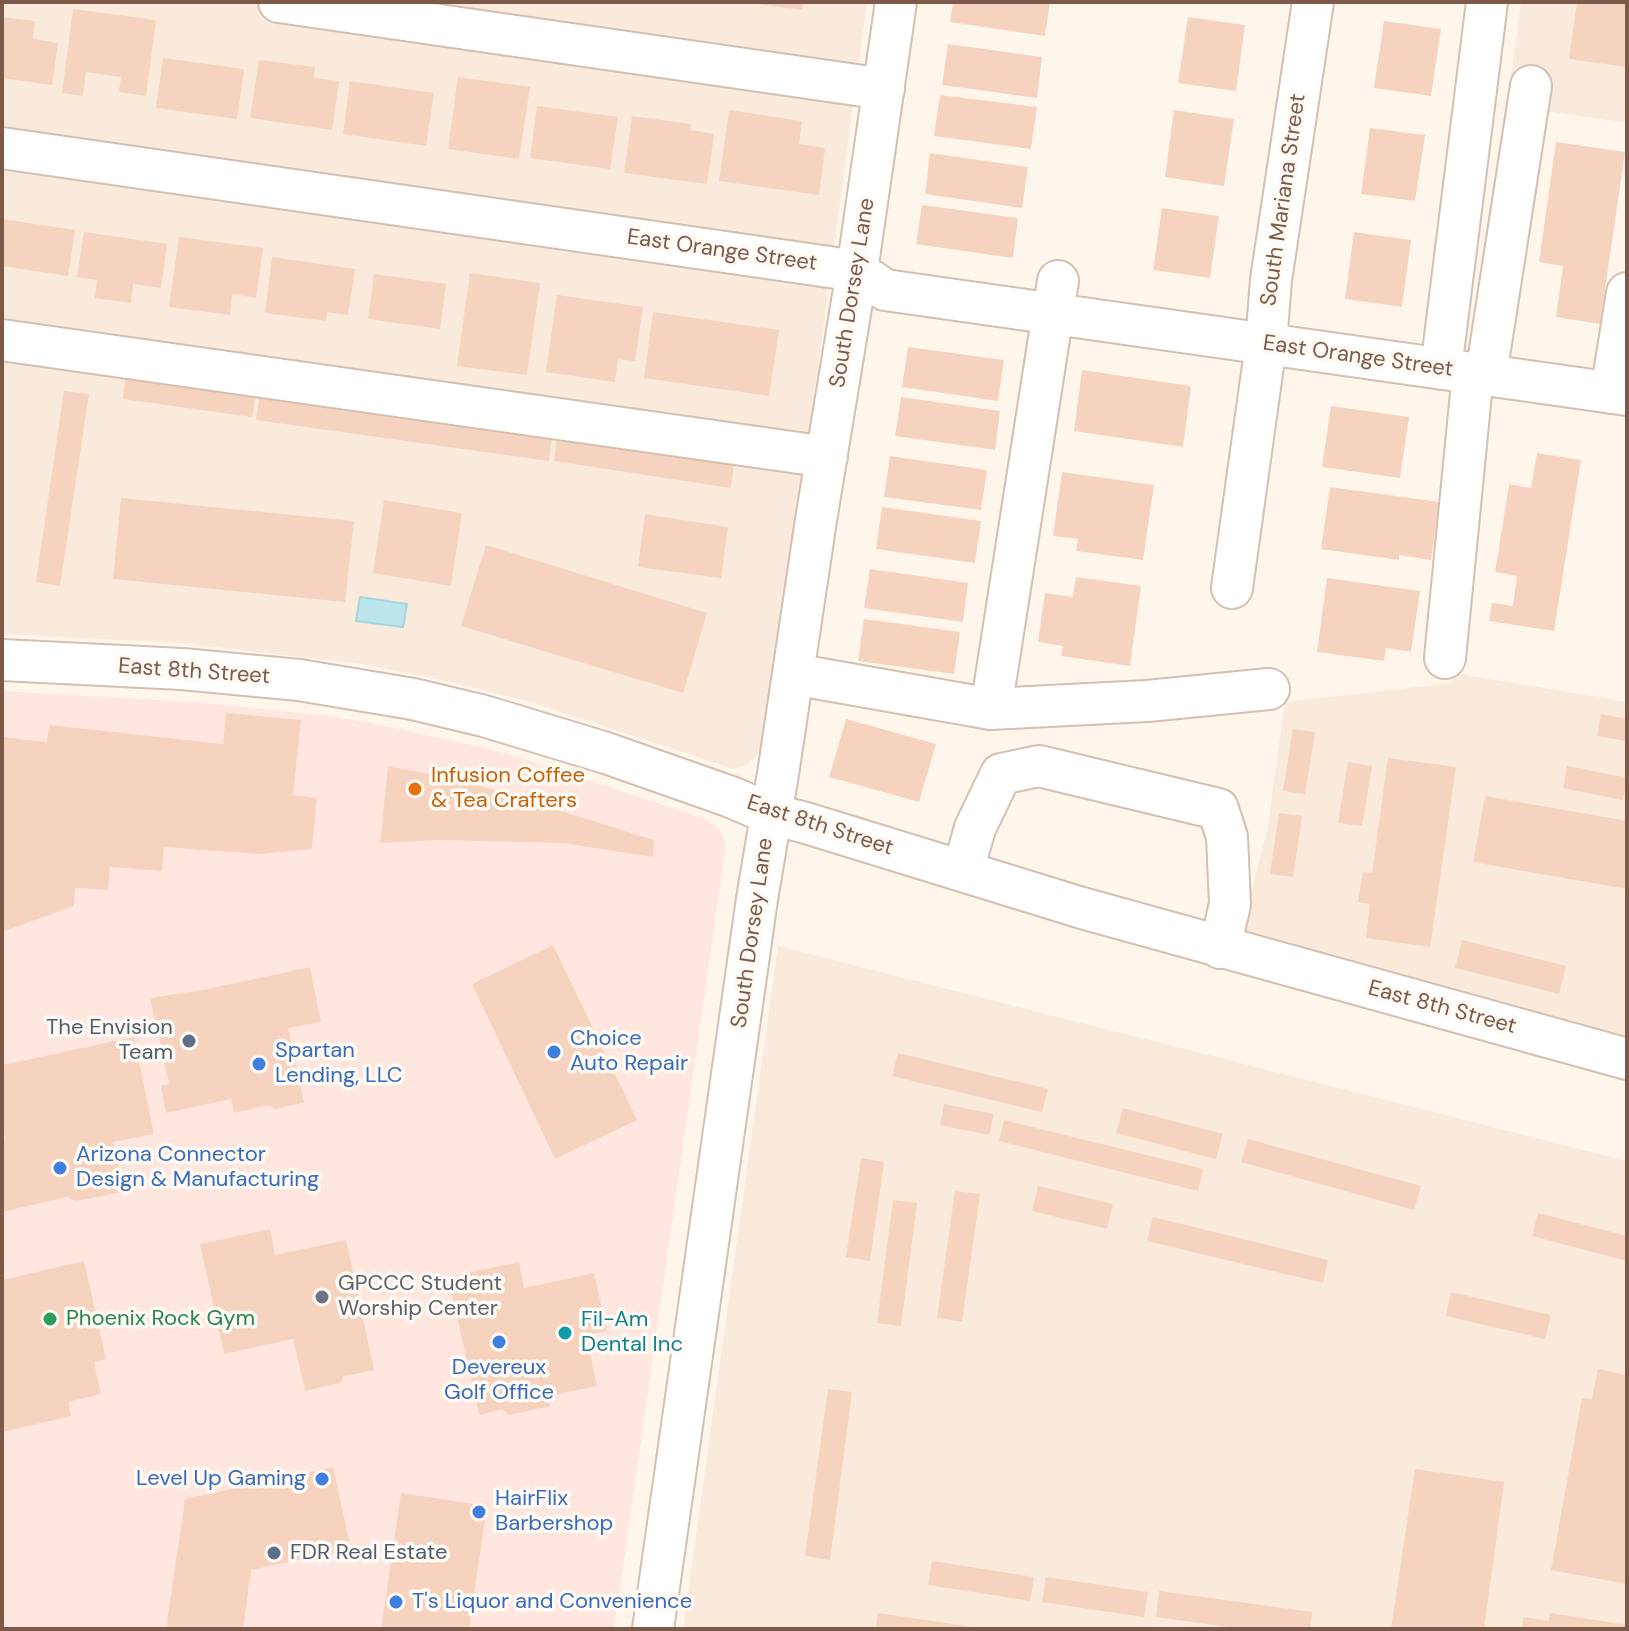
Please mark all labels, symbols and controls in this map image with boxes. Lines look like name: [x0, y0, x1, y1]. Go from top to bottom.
street label: South Mariana Street: [1256, 92, 1312, 308]
street label: South Dorsey Lane: [825, 196, 881, 390]
street label: East Orange Street: [625, 225, 819, 277]
street label: East Orange Street: [1261, 331, 1455, 383]
street label: East 8th Street: [117, 654, 271, 690]
place label: Infusion Coffee & Tea Crafters: [431, 763, 585, 814]
marker: Infusion Coffee & Tea Crafters: [406, 780, 424, 798]
street label: East 8th Street: [744, 790, 896, 862]
street label: South Dorsey Lane: [727, 836, 779, 1030]
street label: East 8th Street: [1365, 976, 1519, 1040]
place label: The Envision Team: [46, 1015, 173, 1066]
place label: Choice Auto Repair: [570, 1026, 688, 1078]
marker: The Envision Team: [180, 1032, 198, 1050]
place label: Spartan Lending, LLC: [275, 1038, 403, 1090]
marker: Choice Auto Repair: [545, 1043, 563, 1061]
marker: Spartan Lending, LLC: [250, 1055, 268, 1073]
place label: Arizona Connector Design & Manufacturing: [76, 1142, 319, 1194]
marker: Arizona Connector Design & Manufacturing: [51, 1159, 69, 1177]
place label: GPCCC Student Worship Center: [338, 1271, 502, 1322]
marker: GPCCC Student Worship Center: [313, 1288, 331, 1306]
place label: Phoenix Rock Gym: [66, 1306, 255, 1332]
place label: Fil-Am Dental Inc: [581, 1307, 683, 1358]
marker: Phoenix Rock Gym: [41, 1310, 59, 1328]
marker: Fil-Am Dental Inc: [556, 1324, 574, 1342]
marker: Devereux Golf Office: [490, 1333, 508, 1351]
place label: Devereux Golf Office: [444, 1355, 554, 1406]
place label: Level Up Gaming: [136, 1466, 306, 1492]
marker: Level Up Gaming: [313, 1470, 331, 1488]
place label: HairFlix Barbershop: [495, 1486, 613, 1538]
marker: HairFlix Barbershop: [470, 1503, 488, 1521]
place label: FDR Real Estate: [290, 1540, 448, 1566]
marker: FDR Real Estate: [265, 1544, 283, 1562]
place label: T's Liquor and Convenience: [412, 1589, 692, 1615]
marker: T's Liquor and Convenience: [387, 1593, 405, 1611]

